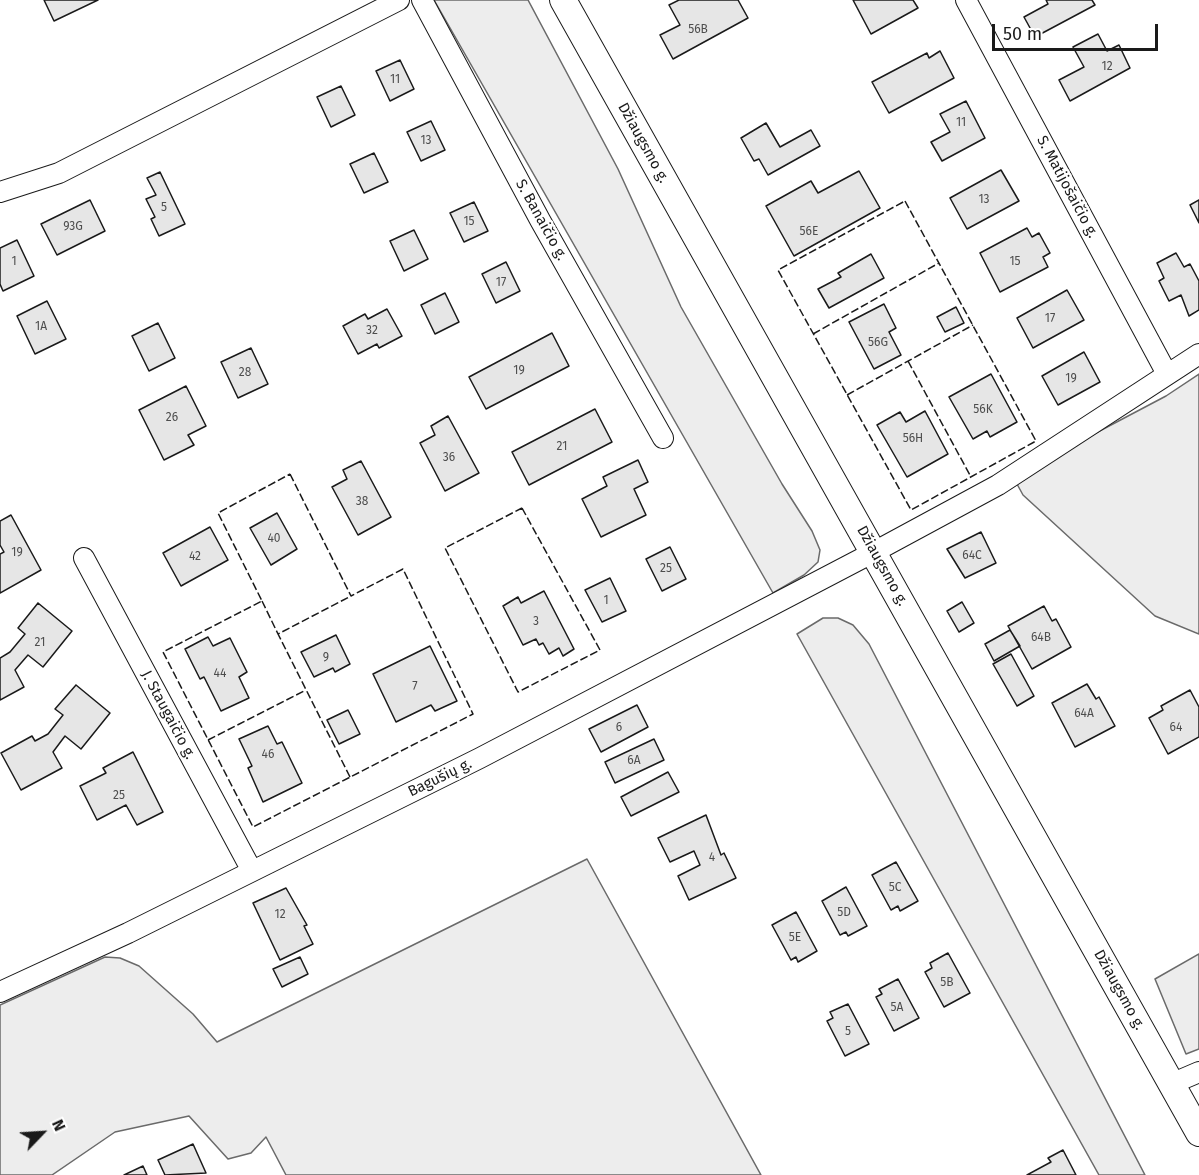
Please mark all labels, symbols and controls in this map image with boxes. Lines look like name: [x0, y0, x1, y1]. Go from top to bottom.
scale bar: [995, 12, 1162, 50]
house number: 56B: [688, 23, 708, 37]
text: 50 m: [1003, 23, 1042, 45]
house number: 12: [1101, 60, 1113, 74]
house number: 11: [390, 73, 400, 87]
street label: Džiaugsmo g.: [614, 100, 672, 186]
house number: 11: [956, 116, 966, 130]
street label: S. Matijošaičio g.: [1033, 133, 1101, 241]
house number: 13: [420, 134, 432, 148]
street label: S. Banaičio g.: [511, 176, 571, 264]
house number: 13: [978, 193, 990, 207]
house number: 5: [161, 201, 167, 215]
house number: 15: [463, 215, 475, 229]
house number: 93G: [63, 220, 83, 234]
house number: 56E: [800, 225, 818, 239]
house number: 1: [11, 255, 17, 269]
house number: 15: [1009, 255, 1021, 269]
house number: 17: [496, 276, 506, 290]
house number: 17: [1045, 312, 1055, 326]
house number: 1A: [35, 320, 47, 334]
house number: 32: [366, 324, 378, 338]
house number: 56G: [868, 336, 888, 350]
house number: 19: [513, 364, 525, 378]
house number: 28: [239, 366, 251, 380]
house number: 19: [1065, 372, 1077, 386]
house number: 56K: [973, 403, 993, 417]
house number: 26: [166, 411, 178, 425]
house number: 56H: [903, 432, 923, 446]
house number: 21: [557, 440, 567, 454]
house number: 36: [443, 451, 455, 465]
house number: 38: [356, 495, 368, 509]
street label: Džiaugsmo g.: [853, 523, 911, 609]
house number: 40: [267, 532, 281, 546]
house number: 19: [11, 546, 23, 560]
house number: 64C: [962, 549, 982, 563]
house number: 42: [189, 550, 201, 564]
house number: 25: [660, 562, 672, 576]
house number: 1: [603, 594, 609, 608]
house number: 3: [533, 615, 539, 629]
house number: 64B: [1031, 631, 1051, 645]
house number: 21: [35, 636, 45, 650]
house number: 9: [323, 651, 329, 665]
house number: 44: [214, 667, 226, 681]
street label: J. Staugaičio g.: [137, 668, 199, 762]
house number: 7: [412, 680, 418, 694]
house number: 64A: [1074, 707, 1094, 721]
house number: 6: [616, 721, 622, 735]
house number: 64: [1170, 721, 1182, 735]
house number: 46: [262, 748, 274, 762]
house number: 6A: [627, 754, 641, 768]
street label: Bagušių g.: [405, 755, 475, 801]
house number: 25: [113, 789, 125, 803]
house number: 4: [709, 851, 715, 865]
house number: 5C: [889, 881, 901, 895]
house number: 5D: [837, 906, 851, 920]
house number: 12: [274, 908, 286, 922]
house number: 5E: [789, 931, 801, 945]
street label: Džiaugsmo g.: [1090, 947, 1148, 1033]
house number: 5B: [940, 976, 954, 990]
house number: 5A: [891, 1001, 903, 1015]
house number: 5: [845, 1025, 851, 1039]
north arrow: [12, 1103, 72, 1163]
text: N: [48, 1116, 70, 1134]

